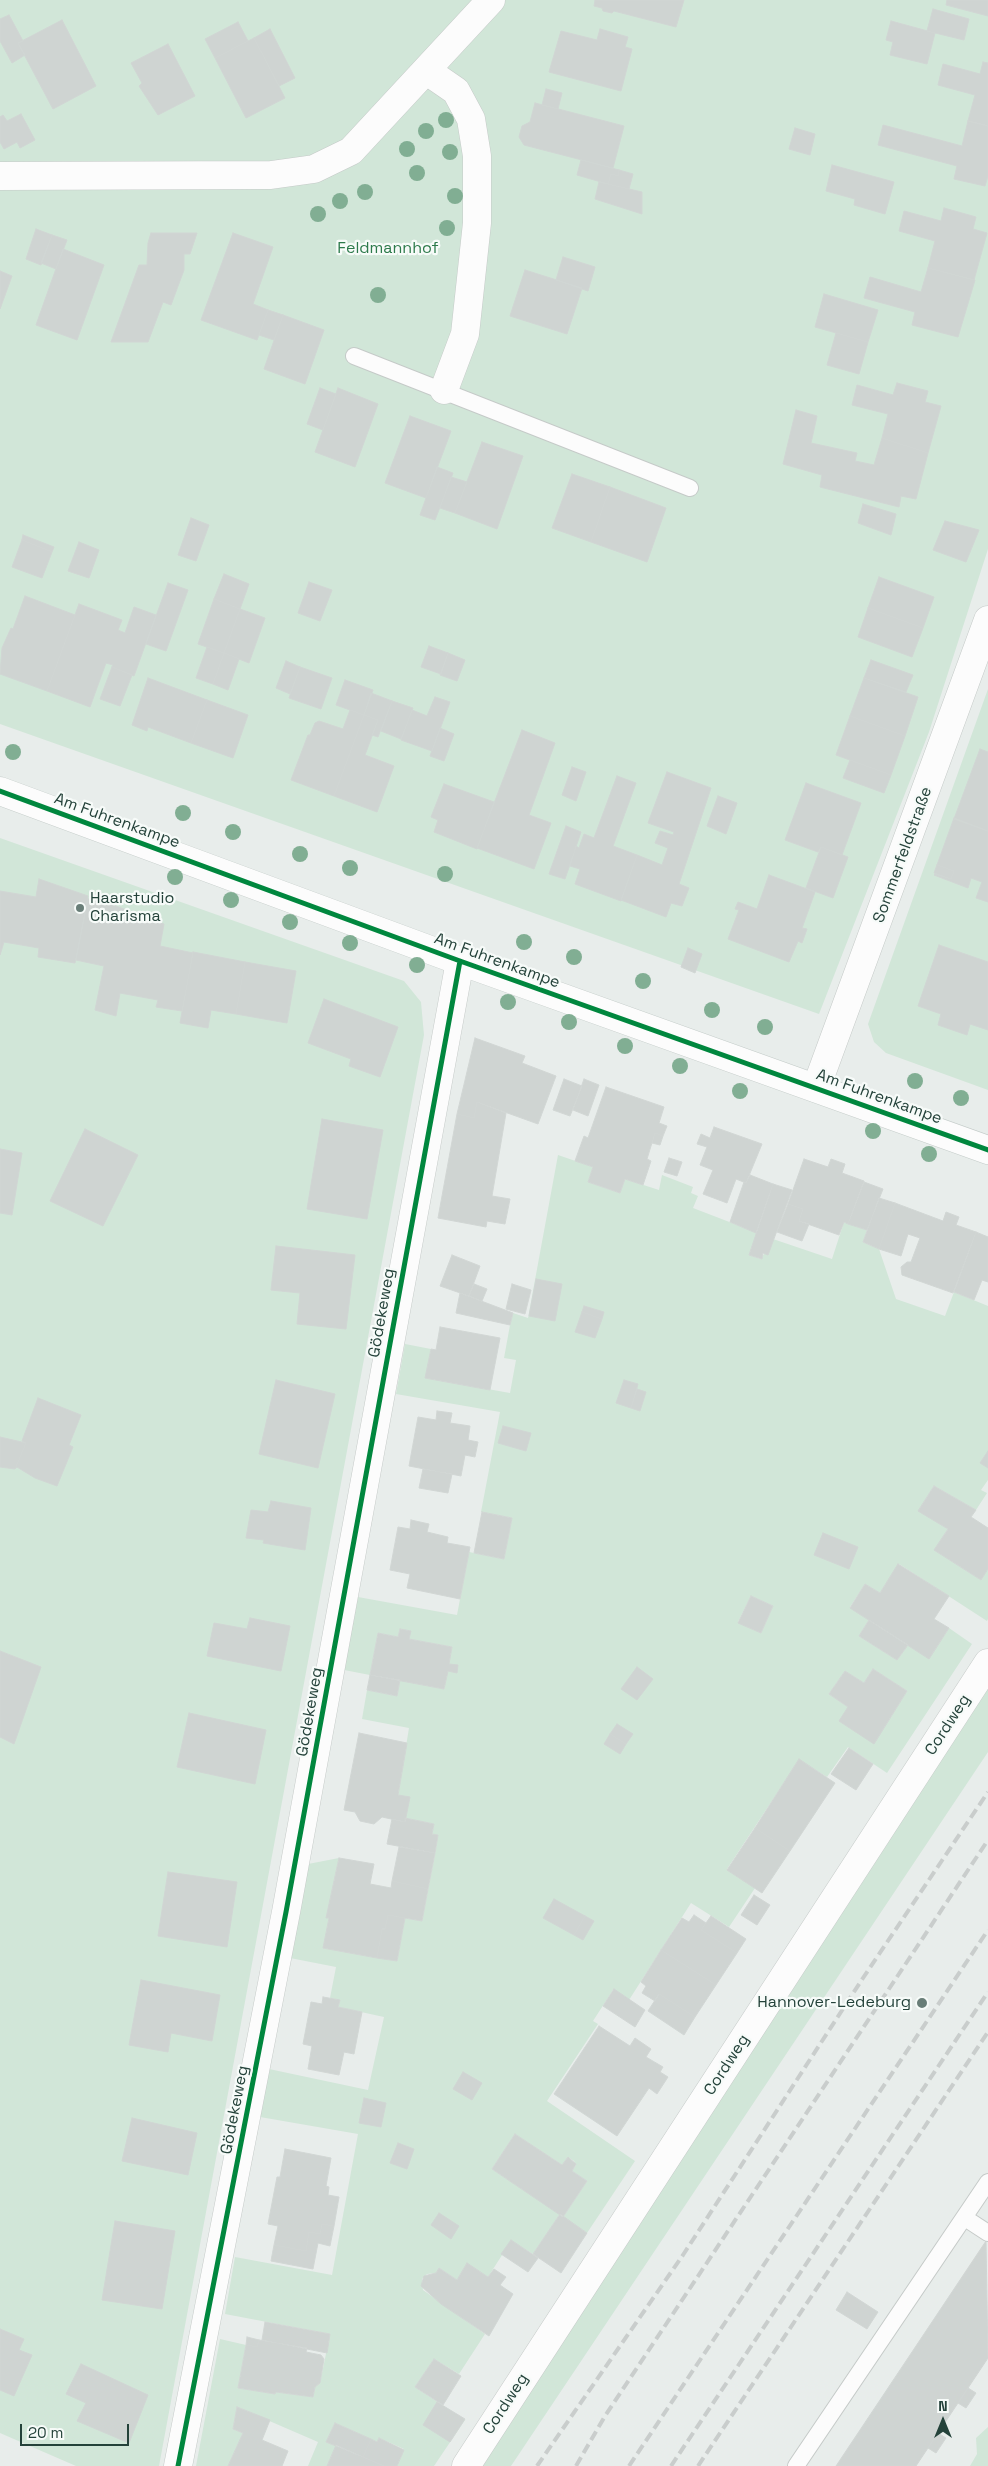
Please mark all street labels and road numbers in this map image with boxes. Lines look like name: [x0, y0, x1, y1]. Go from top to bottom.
street label: Sommerfeldstraße: [869, 784, 937, 926]
street label: Am Fuhrenkampe: [52, 789, 182, 853]
street label: Am Fuhrenkampe: [432, 929, 562, 993]
street label: Am Fuhrenkampe: [814, 1065, 944, 1129]
street label: Gödekeweg: [365, 1267, 399, 1359]
street label: Gödekeweg: [293, 1666, 327, 1758]
street label: Cordweg: [921, 1691, 975, 1759]
street label: Cordweg: [700, 2031, 754, 2099]
street label: Gödekeweg: [217, 2064, 253, 2156]
street label: Cordweg: [479, 2370, 533, 2438]

